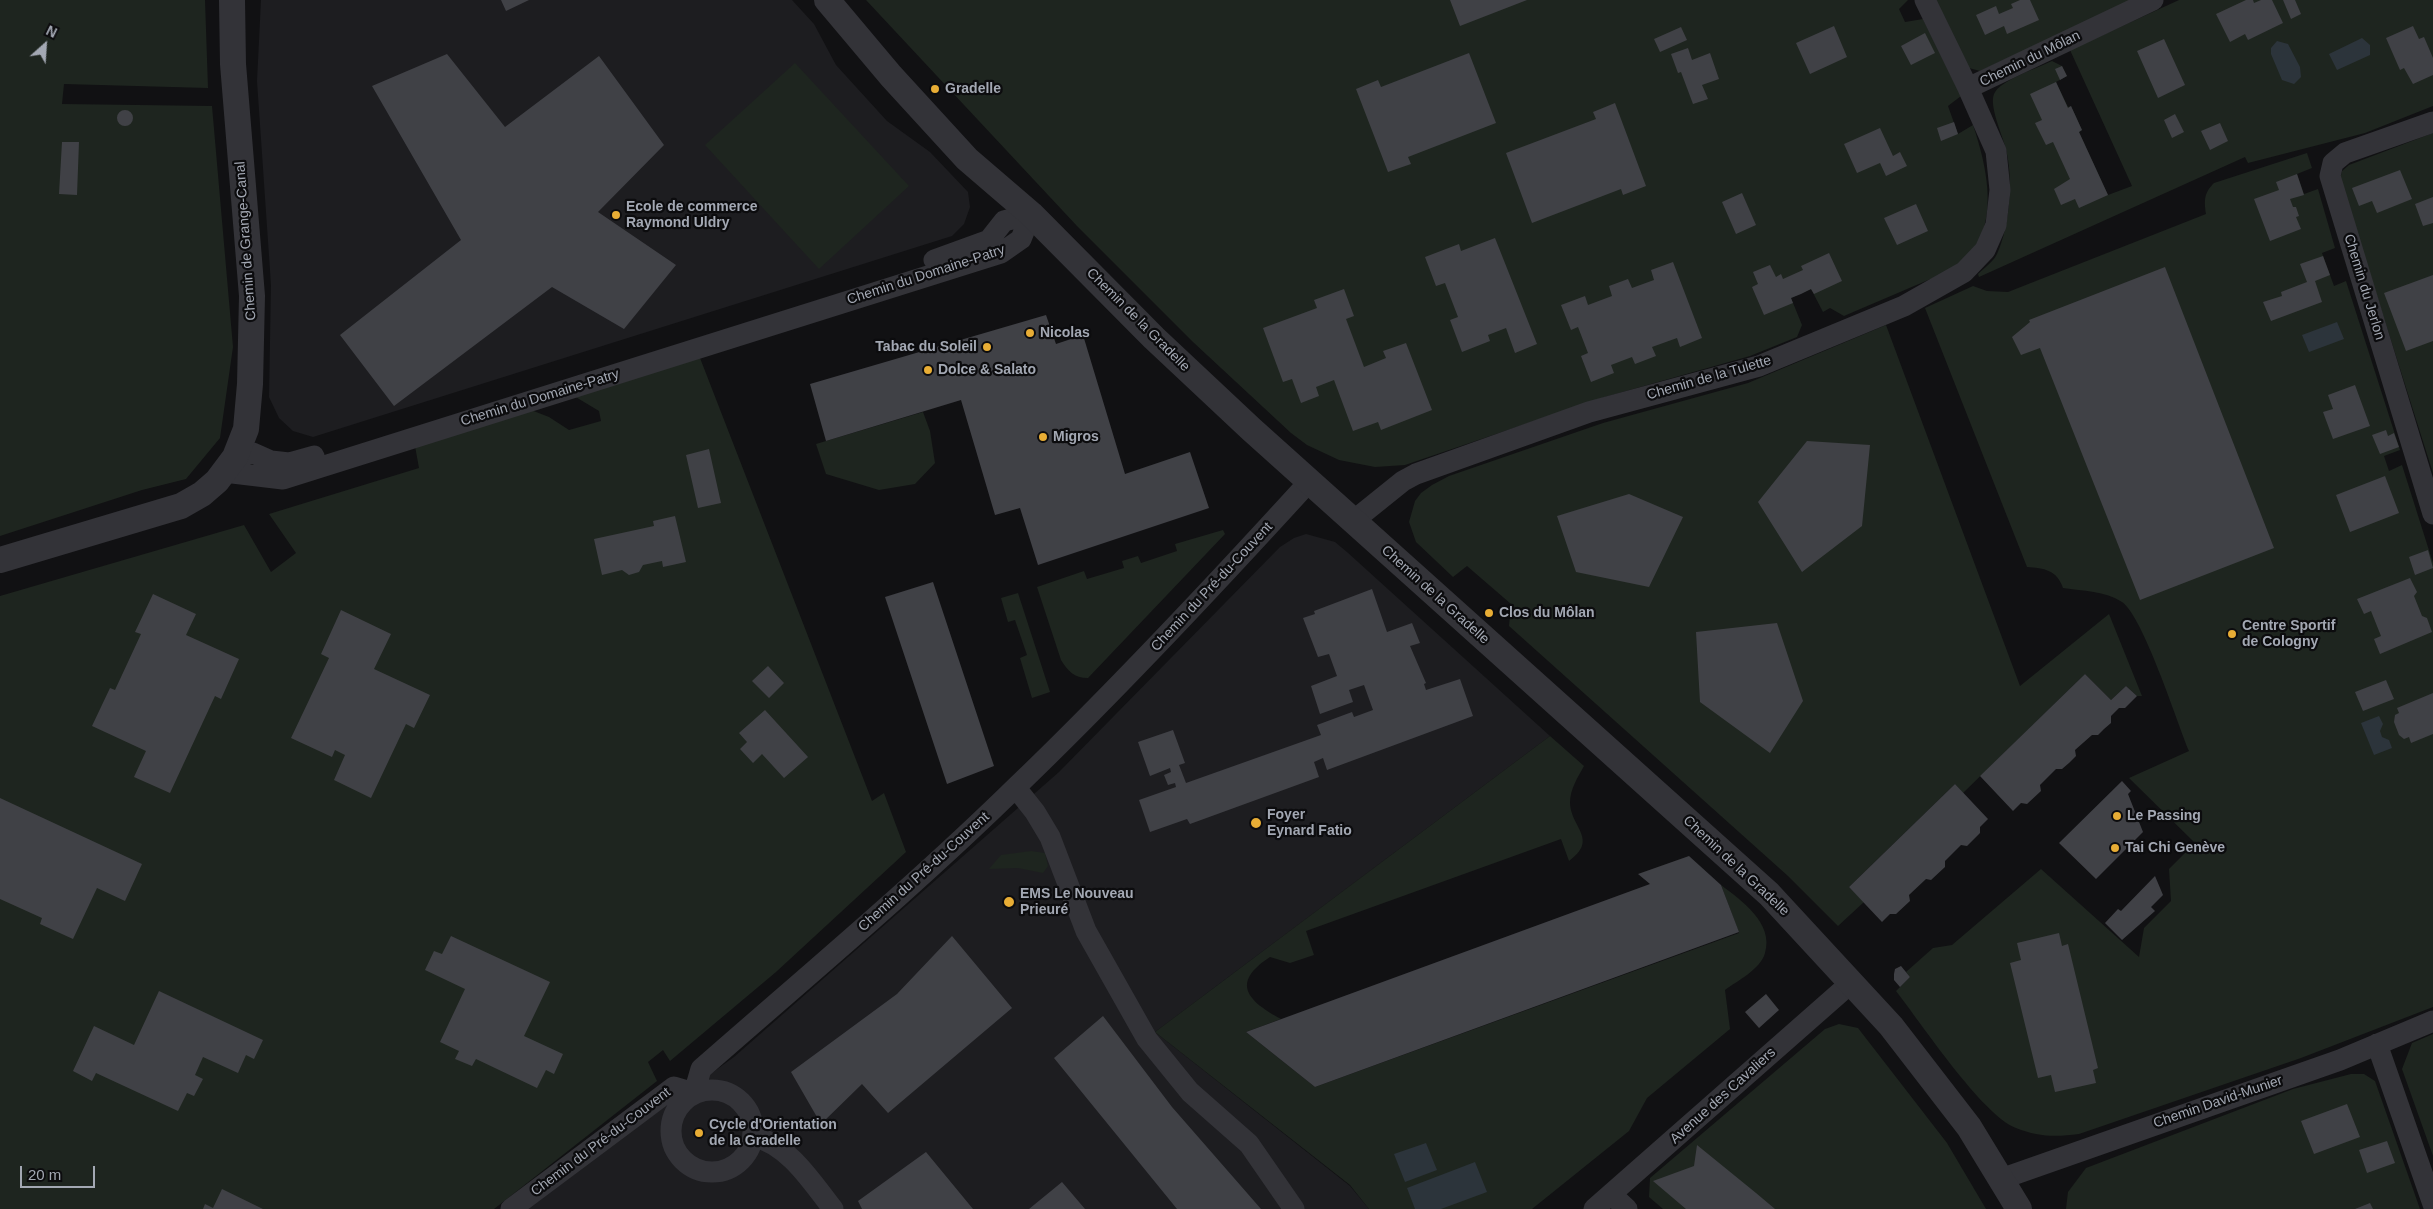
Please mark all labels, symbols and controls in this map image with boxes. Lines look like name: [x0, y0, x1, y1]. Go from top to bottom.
north arrow: [20, 20, 70, 70]
text: N: [44, 22, 60, 41]
street label: Chemin du Môlan: [1977, 27, 2083, 91]
place label: Gradelle: [945, 81, 1001, 97]
marker: Gradelle: [929, 83, 941, 95]
street label: Chemin de Grange-Canal: [232, 161, 260, 321]
place label: Ecole de commerce Raymond Uldry: [626, 199, 758, 232]
marker: Ecole de commerce Raymond Uldry: [610, 209, 622, 221]
street label: Chemin du Jerlon: [2340, 232, 2388, 342]
street label: Chemin du Domaine-Patry: [845, 242, 1007, 308]
street label: Chemin de la Gradelle: [1083, 265, 1193, 375]
place label: Nicolas: [1040, 325, 1090, 341]
marker: Nicolas: [1024, 327, 1036, 339]
place label: Tabac du Soleil: [875, 339, 977, 355]
marker: Tabac du Soleil: [981, 341, 993, 353]
street label: Chemin de la Tulette: [1645, 352, 1773, 404]
place label: Dolce & Salato: [938, 362, 1036, 378]
marker: Dolce & Salato: [922, 364, 934, 376]
street label: Chemin du Domaine-Patry: [459, 366, 621, 430]
place label: Migros: [1053, 429, 1099, 445]
marker: Migros: [1037, 431, 1049, 443]
street label: Chemin du Pré-du-Couvent: [1148, 519, 1276, 655]
street label: Chemin de la Gradelle: [1378, 542, 1492, 648]
place label: Clos du Môlan: [1499, 605, 1595, 621]
marker: Clos du Môlan: [1483, 607, 1495, 619]
place label: Centre Sportif de Cologny: [2242, 618, 2335, 650]
marker: Centre Sportif de Cologny: [2226, 628, 2238, 640]
place label: Foyer Eynard Fatio: [1267, 807, 1352, 840]
place label: Le Passing: [2127, 808, 2201, 824]
street label: Chemin du Pré-du-Couvent: [855, 809, 993, 935]
marker: Le Passing: [2111, 810, 2123, 822]
street label: Chemin de la Gradelle: [1679, 812, 1793, 920]
marker: Foyer Eynard Fatio: [1249, 816, 1263, 830]
place label: Tai Chi Genève: [2125, 840, 2225, 856]
marker: Tai Chi Genève: [2109, 842, 2121, 854]
place label: EMS Le Nouveau Prieuré: [1020, 886, 1134, 919]
marker: EMS Le Nouveau Prieuré: [1002, 895, 1016, 909]
street label: Avenue des Cavaliers: [1667, 1044, 1779, 1148]
street label: Chemin David-Munier: [2151, 1072, 2285, 1132]
street label: Chemin du Pré-du-Couvent: [528, 1084, 674, 1200]
place label: Cycle d'Orientation de la Gradelle: [709, 1117, 837, 1150]
marker: Cycle d'Orientation de la Gradelle: [693, 1127, 705, 1139]
scale bar: [22, 1156, 98, 1188]
text: 20 m: [28, 1166, 61, 1183]

